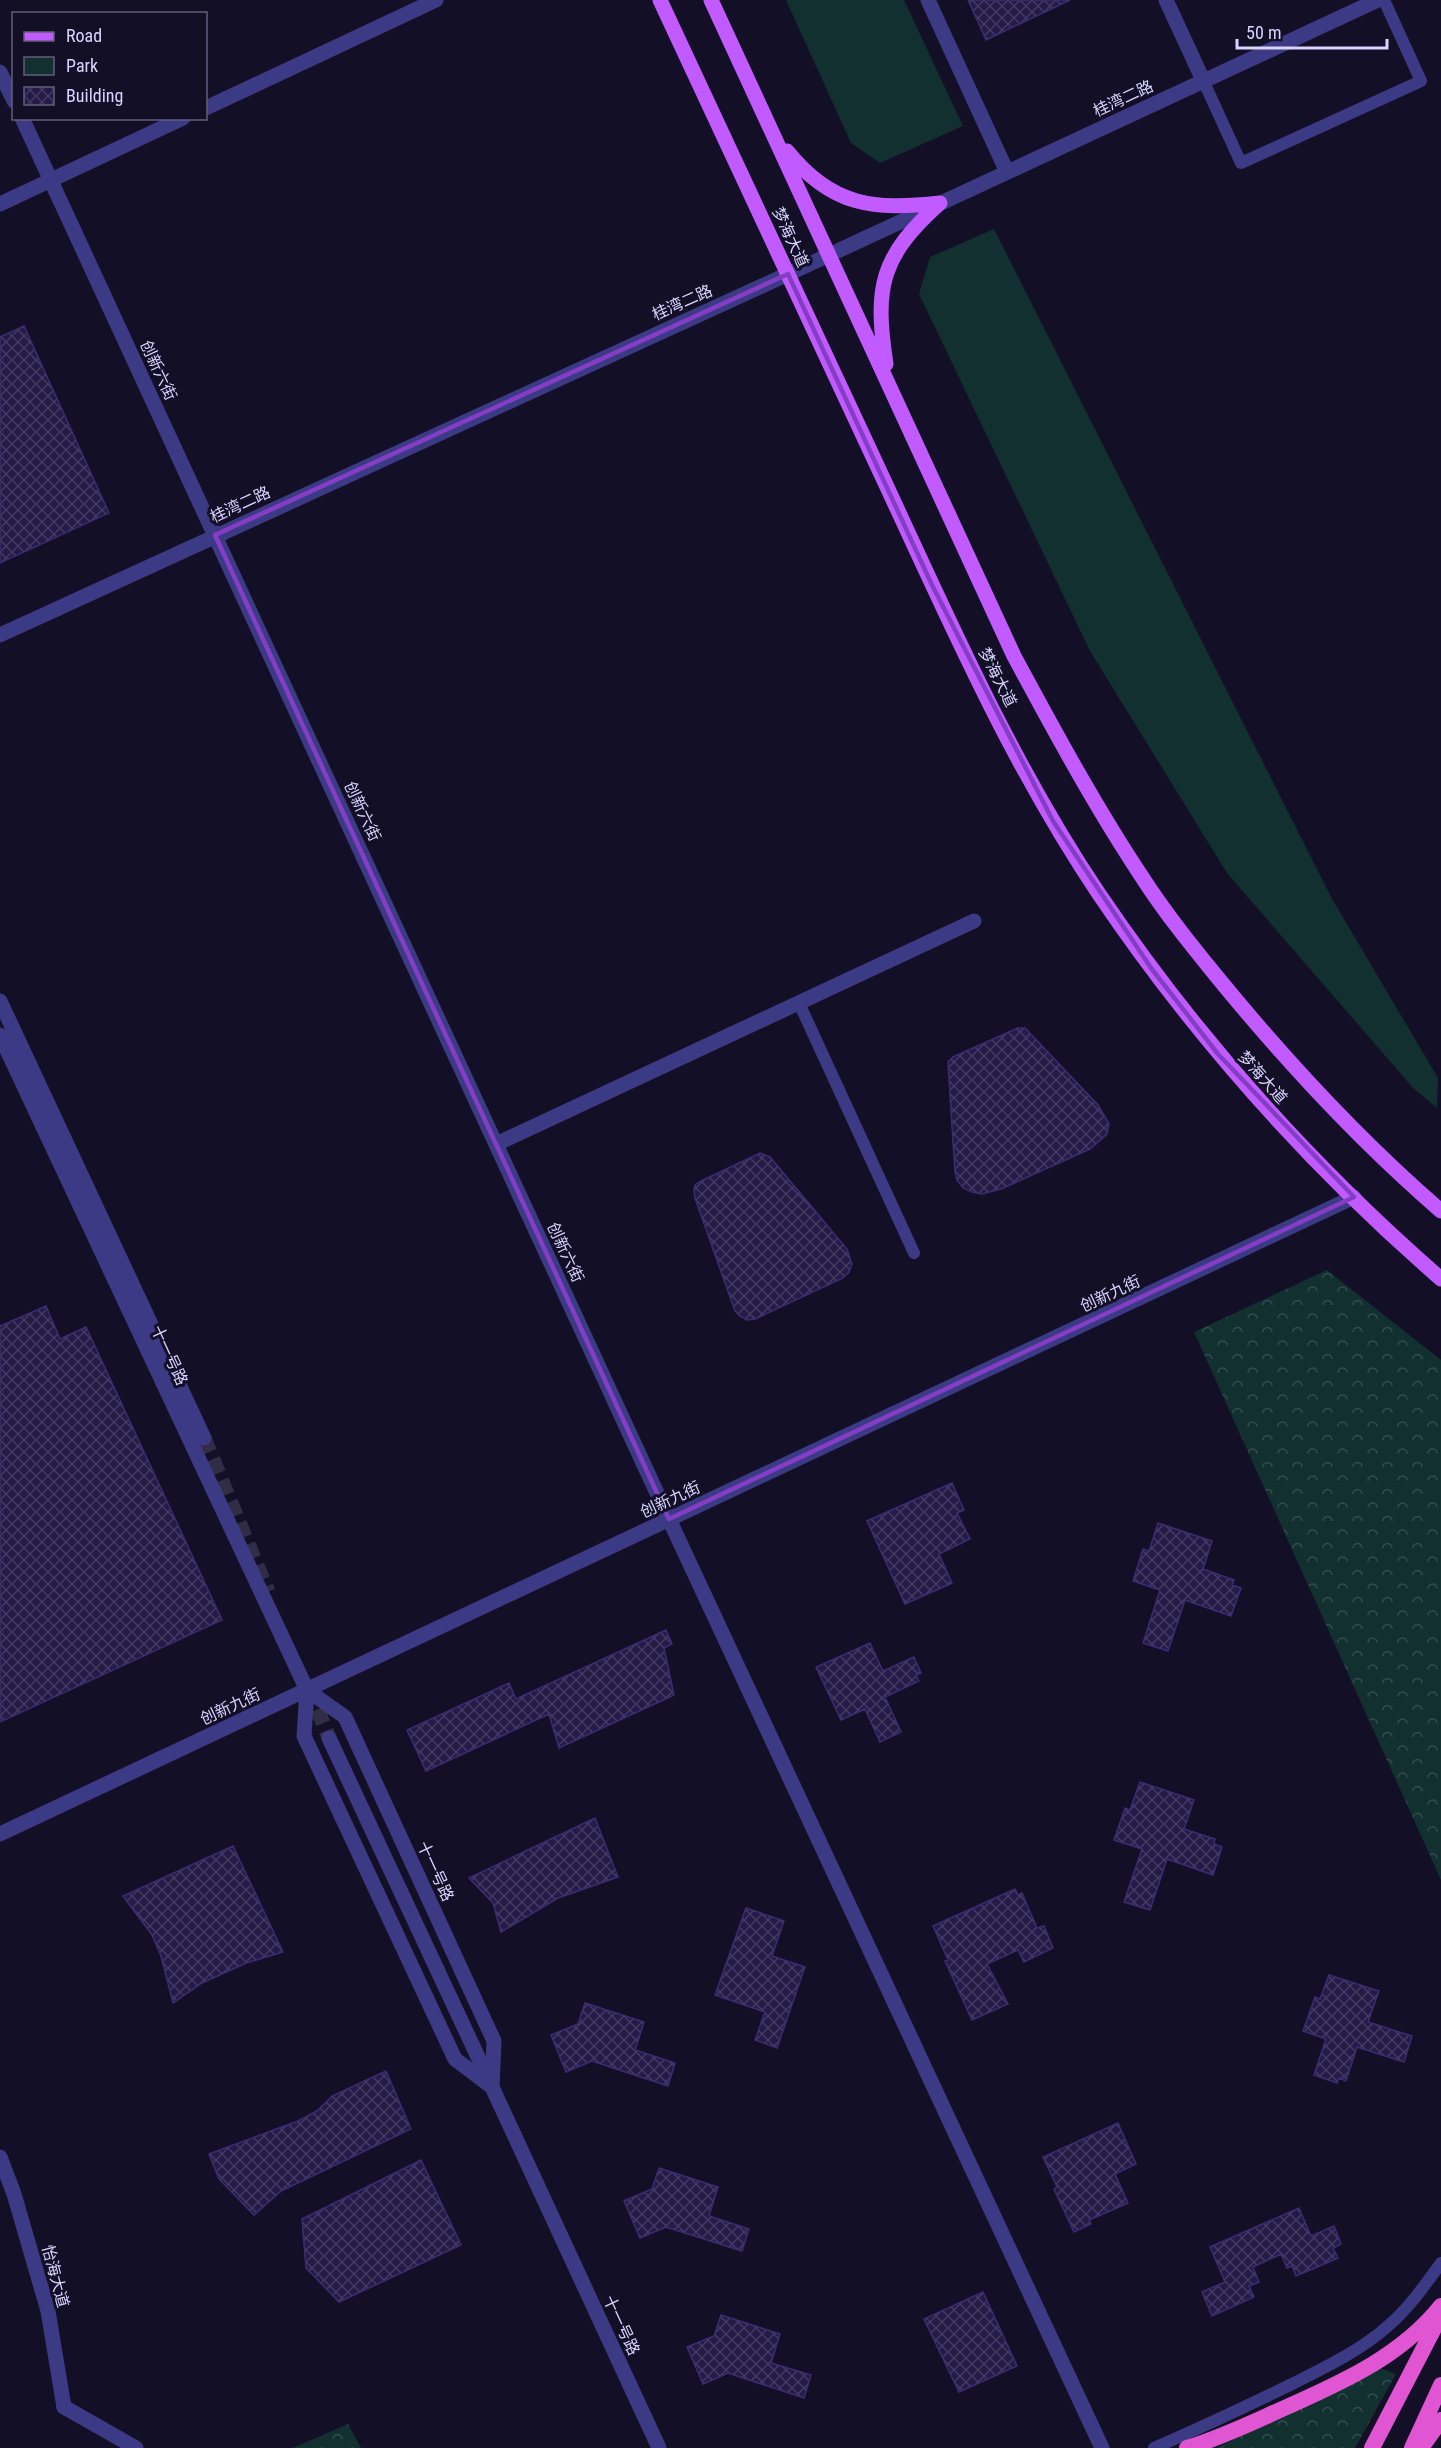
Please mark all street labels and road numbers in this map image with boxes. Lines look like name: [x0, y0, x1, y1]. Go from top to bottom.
street label: 桂湾二路: [1090, 76, 1156, 121]
street label: 梦海大道: [768, 204, 813, 270]
street label: 桂湾二路: [649, 281, 715, 324]
street label: 创新六街: [136, 337, 181, 403]
street label: 桂湾二路: [207, 482, 273, 527]
street label: 梦海大道: [975, 644, 1021, 710]
street label: 创新六街: [340, 778, 385, 844]
street label: 梦海大道: [1234, 1047, 1291, 1107]
street label: 创新六街: [543, 1219, 588, 1285]
street label: 创新九街: [1077, 1271, 1143, 1316]
street label: 十一号路: [147, 1322, 192, 1388]
street label: 创新九街: [637, 1477, 703, 1522]
street label: 创新九街: [197, 1684, 263, 1729]
street label: 十一号路: [413, 1838, 458, 1904]
street label: 怡海大道: [38, 2243, 73, 2310]
street label: 十一号路: [599, 2292, 644, 2358]

